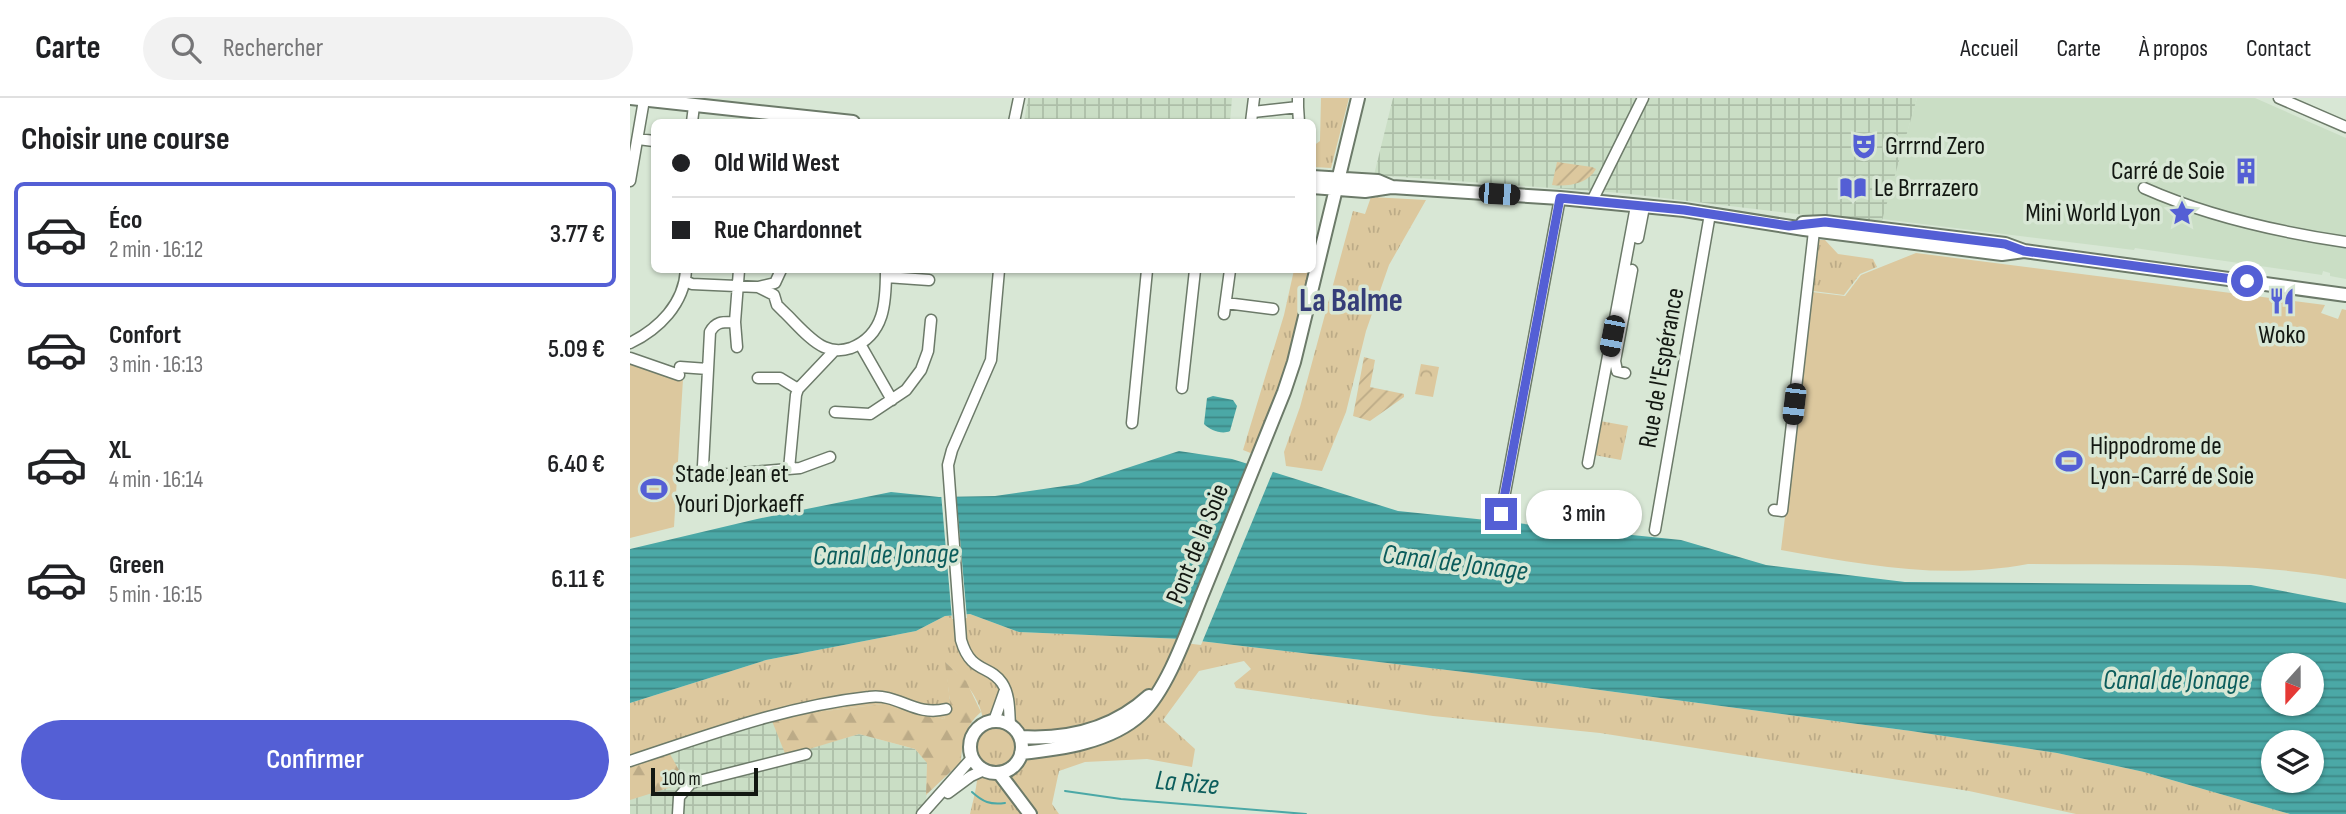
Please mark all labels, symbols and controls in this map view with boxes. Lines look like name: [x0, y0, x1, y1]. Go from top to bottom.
search box: [143, 17, 633, 80]
text: Carte: [35, 28, 101, 68]
icon: search: [167, 29, 205, 67]
text: Rechercher: [223, 33, 323, 64]
text: Accueil: [1960, 34, 2019, 63]
text: Carte: [2057, 34, 2101, 63]
text: À propos: [2139, 34, 2208, 63]
text: Contact: [2246, 34, 2311, 63]
text: Choisir une course: [21, 120, 230, 159]
theatre icon: Grrrnd Zero: [1849, 131, 1879, 161]
place label: Grrrnd Zero: [1885, 131, 1985, 162]
text: Old Wild West: [714, 148, 840, 179]
place label: Carré de Soie: [2111, 156, 2225, 187]
building icon: Carré de Soie: [2231, 156, 2261, 186]
library icon: Le Brrrazero: [1838, 173, 1868, 203]
place label: Le Brrrazero: [1874, 173, 1979, 204]
car: [1478, 182, 1521, 206]
place label: Mini World Lyon: [2025, 198, 2161, 229]
place icon: Mini World Lyon: [2167, 198, 2197, 228]
icon: car: [25, 203, 88, 266]
text: Éco: [109, 205, 142, 236]
text: Rue Chardonnet: [714, 215, 862, 246]
text: 3.77 €: [550, 219, 605, 250]
text: 2 min · 16:12: [109, 236, 203, 264]
route start: [2231, 265, 2263, 297]
district label: La Balme: [1299, 281, 1403, 321]
street label: Rue de l'Espérance: [1633, 286, 1691, 450]
restaurant icon: Woko: [2267, 286, 2297, 316]
car: [1598, 313, 1627, 359]
icon: car: [25, 318, 88, 381]
text: Confort: [109, 320, 181, 351]
place label: Woko: [2258, 320, 2306, 351]
text: 5.09 €: [548, 334, 605, 365]
text: 3 min · 16:13: [109, 351, 203, 379]
car: [1782, 382, 1807, 426]
place label: Hippodrome de Lyon-Carré de Soie: [2090, 431, 2254, 492]
icon: car: [25, 433, 88, 496]
text: XL: [109, 435, 131, 466]
sports icon: Hippodrome de Lyon-Carré de Soie: [2054, 446, 2084, 476]
text: 6.40 €: [547, 449, 605, 480]
place label: Stade Jean et Youri Djorkaeff: [675, 459, 804, 520]
text: 4 min · 16:14: [109, 466, 203, 494]
sports icon: Stade Jean et Youri Djorkaeff: [639, 474, 669, 504]
street label: Pont de la Soie: [1160, 479, 1236, 609]
callout: 3 min: [1526, 490, 1641, 538]
route end: [1485, 498, 1517, 530]
text: 3 min: [1562, 500, 1606, 528]
water label: Canal de Jonage: [813, 537, 959, 573]
water label: Canal de Jonage: [1380, 538, 1530, 588]
icon: car: [25, 548, 88, 611]
text: Green: [109, 550, 164, 581]
text: 6.11 €: [551, 564, 605, 595]
text: 5 min · 16:15: [109, 581, 202, 609]
north arrow: [2261, 653, 2324, 716]
map controls: [2261, 653, 2324, 793]
water label: Canal de Jonage: [2103, 664, 2249, 697]
button: Confirmer: [21, 720, 609, 800]
button: layers: [2261, 730, 2324, 793]
water label: La Rize: [1154, 764, 1220, 802]
scale bar: [651, 765, 758, 797]
text: 100 m: [662, 768, 701, 791]

